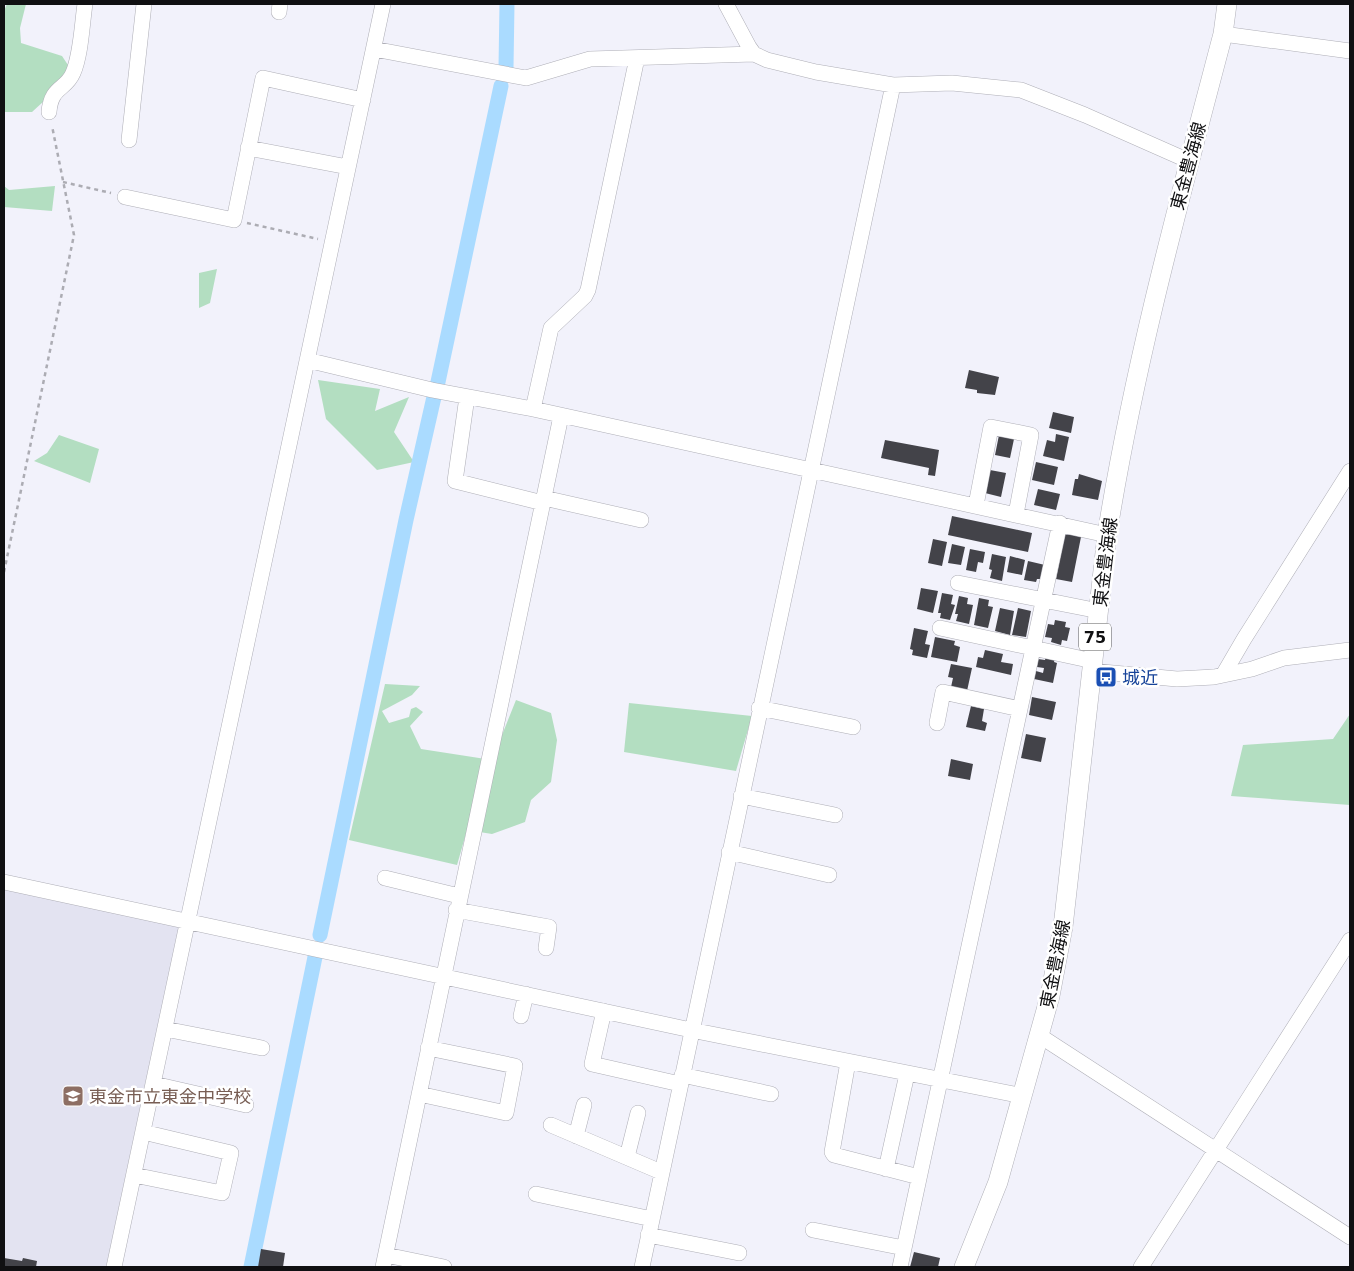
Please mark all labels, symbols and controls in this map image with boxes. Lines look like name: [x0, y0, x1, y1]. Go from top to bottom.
street label: 東金豊海線: [1166, 120, 1210, 212]
street label: 東金豊海線: [1089, 516, 1121, 608]
road number: 75: [1079, 624, 1111, 650]
bus stop icon: 城近: [1094, 665, 1118, 689]
place label: 城近: [1122, 667, 1158, 688]
street label: 東金豊海線: [1036, 918, 1074, 1010]
school or university icon: 東金市立東金中学校: [61, 1084, 85, 1108]
place label: 東金市立東金中学校: [89, 1086, 251, 1107]

